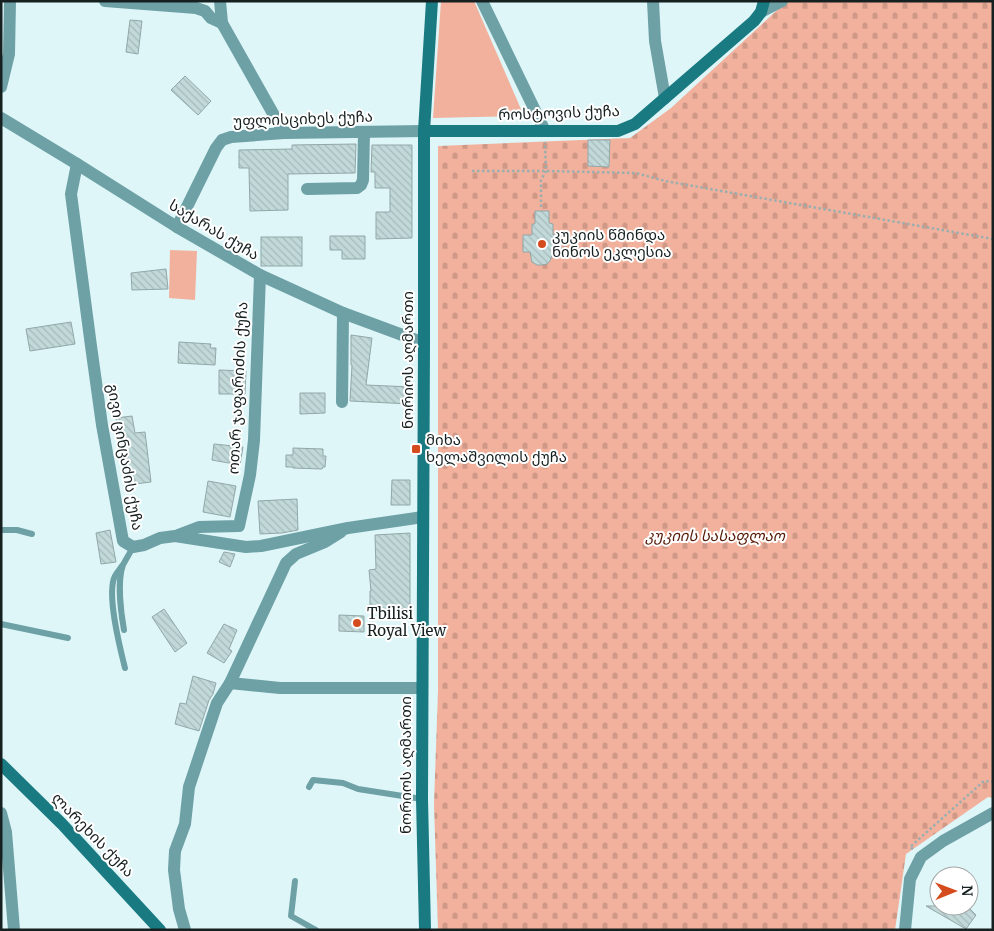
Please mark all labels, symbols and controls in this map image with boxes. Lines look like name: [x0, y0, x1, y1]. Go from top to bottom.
street label: როსტოვის ქუჩა: [498, 101, 620, 124]
street label: უფლისციხეს ქუჩა: [233, 107, 373, 130]
street label: საქარას ქუჩა: [166, 195, 263, 264]
place label: კუკიის წმინდა ნინოს ეკლესია: [552, 225, 672, 261]
marker: კუკიის წმინდა ნინოს ეკლესია: [536, 238, 548, 250]
street label: ნორიოს აღმართი: [398, 291, 417, 429]
street label: ოთარ ჯაფარიძის ქუჩა: [223, 301, 252, 475]
street label: გივი ცინცაძის ქუჩა: [103, 382, 148, 532]
place label: მიხა ხელაშვილის ქუჩა: [426, 430, 567, 466]
marker: მიხა ხელაშვილის ქუჩა: [410, 443, 422, 455]
park label: კუკიის სასაფლაო: [645, 526, 786, 545]
place label: Tbilisi Royal View: [367, 604, 447, 640]
marker: Tbilisi Royal View: [351, 617, 363, 629]
street label: ნორიოს აღმართი: [396, 696, 415, 834]
street label: ლარეხის ქუჩა: [48, 788, 139, 881]
north arrow: [929, 866, 979, 916]
text: N: [958, 885, 976, 896]

